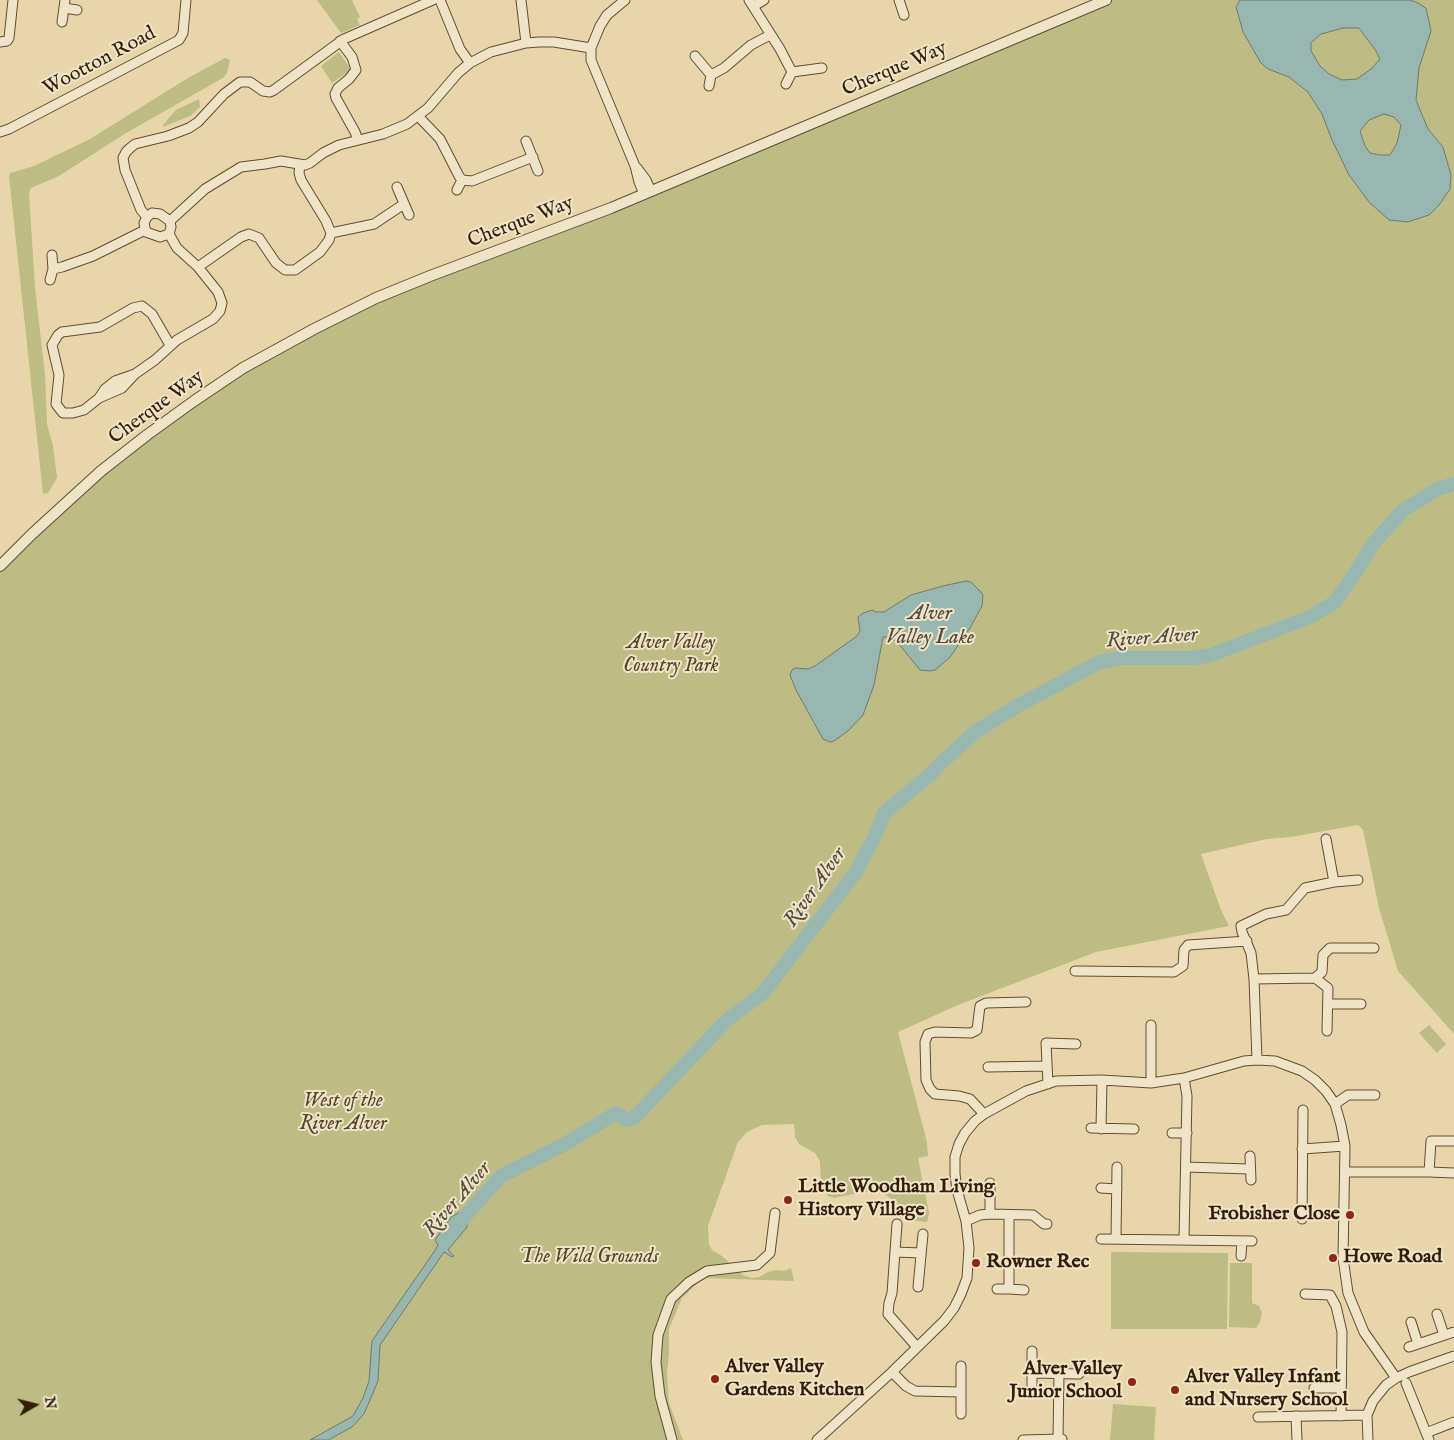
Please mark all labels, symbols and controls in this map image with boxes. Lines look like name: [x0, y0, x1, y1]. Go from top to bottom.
street label: Wootton Road: [40, 22, 160, 102]
street label: Cherque Way: [839, 37, 951, 103]
street label: Cherque Way: [465, 192, 577, 254]
street label: Cherque Way: [105, 366, 209, 450]
water label: Alver Valley Lake: [886, 602, 974, 652]
water label: River Alver: [1105, 623, 1199, 655]
park label: Alver Valley Country Park: [623, 632, 719, 679]
water label: River Alver: [779, 843, 853, 933]
park label: West of the River Alver: [299, 1090, 387, 1137]
water label: River Alver: [418, 1157, 498, 1243]
place label: Little Woodham Living History Village: [798, 1176, 995, 1223]
marker: Little Woodham Living History Village: [782, 1194, 794, 1206]
place label: Frobisher Close: [1208, 1203, 1340, 1227]
marker: Frobisher Close: [1344, 1209, 1356, 1221]
park label: The Wild Grounds: [519, 1246, 659, 1270]
place label: Howe Road: [1343, 1246, 1442, 1270]
place label: Rowner Rec: [986, 1251, 1089, 1275]
marker: Howe Road: [1327, 1252, 1339, 1264]
marker: Rowner Rec: [970, 1257, 982, 1269]
place label: Alver Valley Gardens Kitchen: [725, 1356, 864, 1403]
place label: Alver Valley Junior School: [1009, 1358, 1122, 1405]
place label: Alver Valley Infant and Nursery School: [1185, 1366, 1348, 1413]
marker: Alver Valley Gardens Kitchen: [709, 1373, 721, 1385]
marker: Alver Valley Junior School: [1126, 1376, 1138, 1388]
north arrow: [10, 1380, 60, 1430]
marker: Alver Valley Infant and Nursery School: [1169, 1384, 1181, 1396]
text: N: [40, 1396, 60, 1410]

